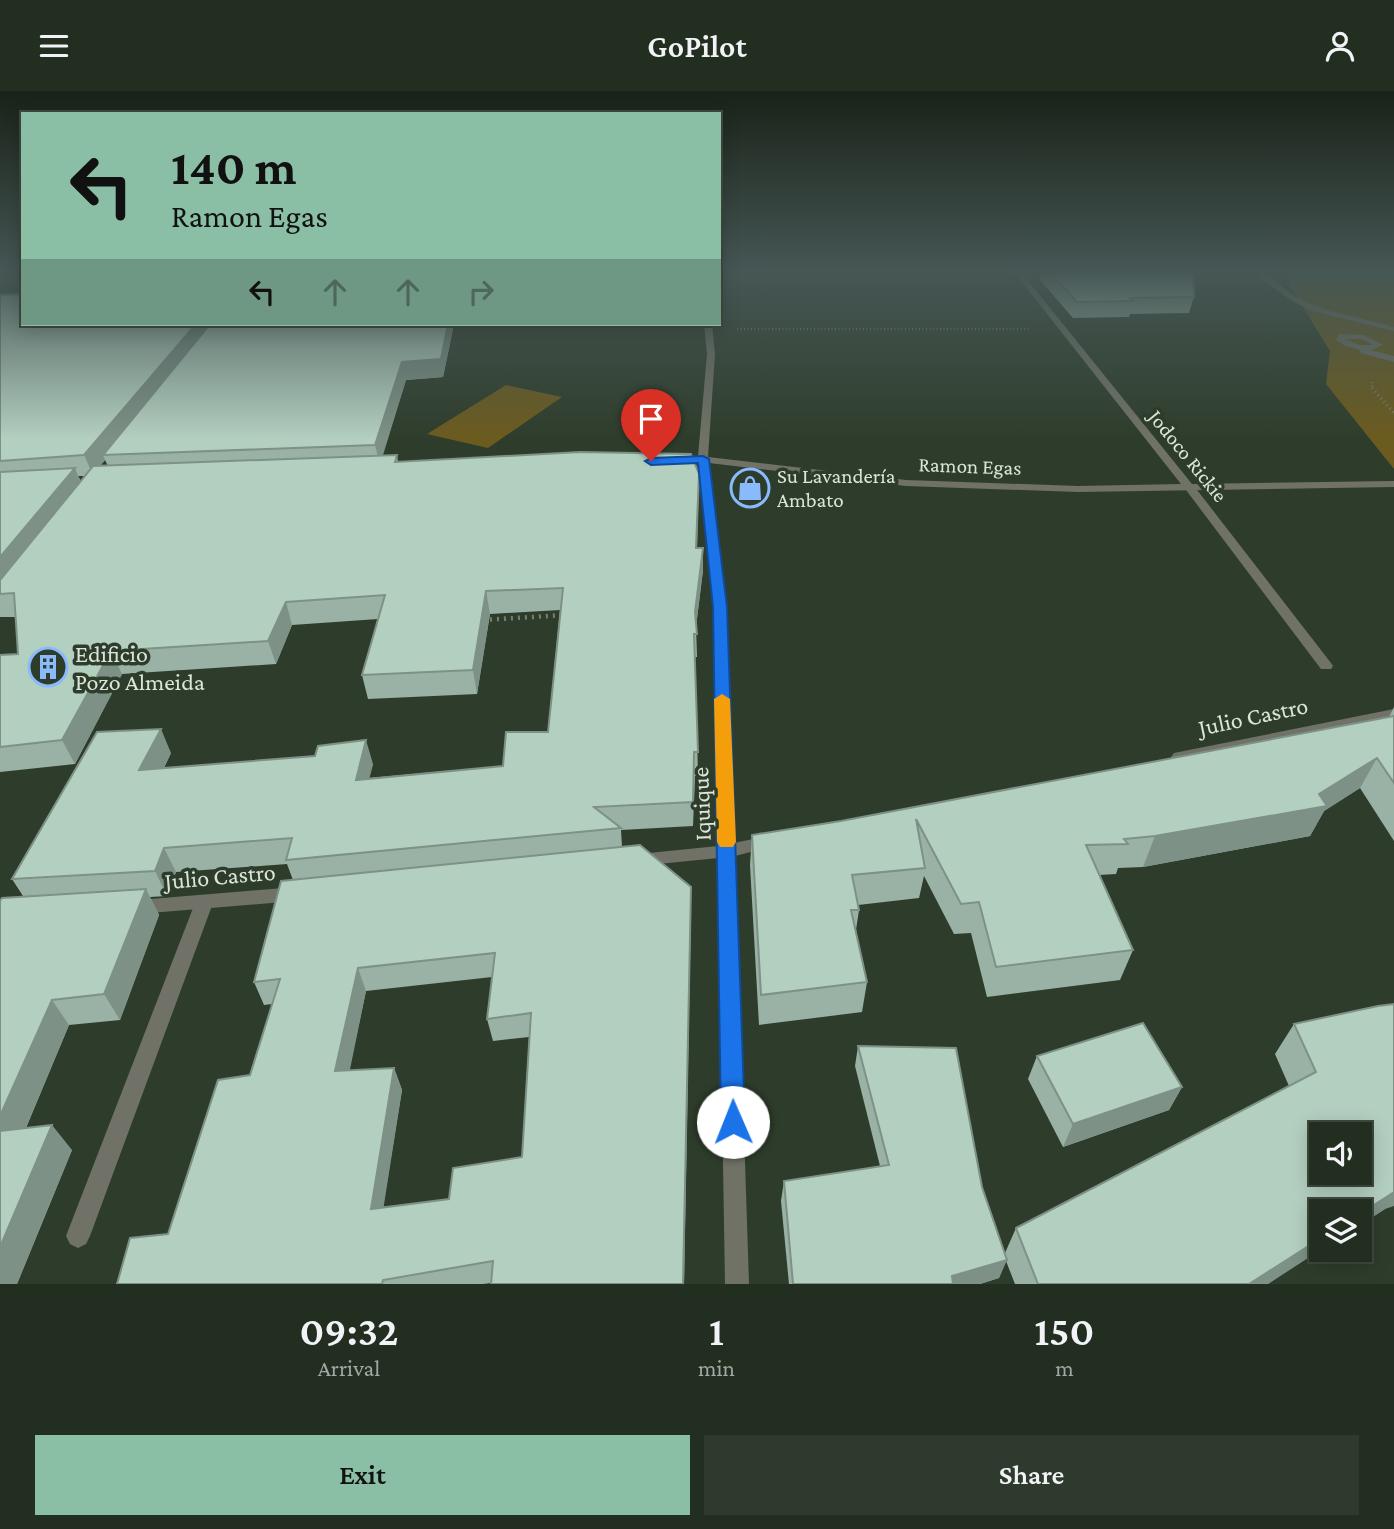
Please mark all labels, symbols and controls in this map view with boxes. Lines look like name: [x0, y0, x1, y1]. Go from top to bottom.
icon: menu: [35, 27, 73, 65]
icon: person: [1321, 27, 1359, 65]
text: GoPilot: [647, 28, 747, 64]
icon: left: [56, 140, 147, 231]
text: 140 m: [171, 140, 296, 195]
text: Ramon Egas: [171, 198, 328, 234]
icon: left: [243, 273, 281, 311]
icon: ahead: [316, 273, 354, 311]
icon: ahead: [389, 273, 427, 311]
icon: right: [462, 273, 500, 311]
pin: [621, 389, 681, 461]
icon: arrive: [632, 400, 670, 438]
street label: Jodoco Rickie: [1142, 404, 1232, 507]
street label: Ramon Egas: [918, 452, 1022, 480]
place label: Su Lavandería Ambato: [777, 464, 896, 512]
shop icon: Su Lavandería Ambato: [729, 467, 771, 509]
place label: Edificio Pozo Almeida: [75, 640, 205, 695]
building icon: Edificio Pozo Almeida: [27, 646, 69, 688]
street label: Julio Castro: [1194, 691, 1310, 741]
street label: Iquique: [686, 766, 716, 842]
street label: Julio Castro: [161, 858, 277, 894]
position arrow: [696, 1085, 770, 1159]
map controls: [1309, 1122, 1372, 1262]
button: sound: [1309, 1122, 1372, 1185]
button: layers: [1309, 1199, 1372, 1262]
text: 09:32: [300, 1307, 398, 1354]
text: 1: [709, 1307, 724, 1354]
text: 150: [1034, 1307, 1094, 1354]
text: Arrival: [318, 1355, 380, 1381]
text: min: [698, 1355, 735, 1381]
text: m: [1055, 1355, 1074, 1381]
button: Exit: [35, 1435, 690, 1515]
button: Share: [704, 1435, 1359, 1515]

